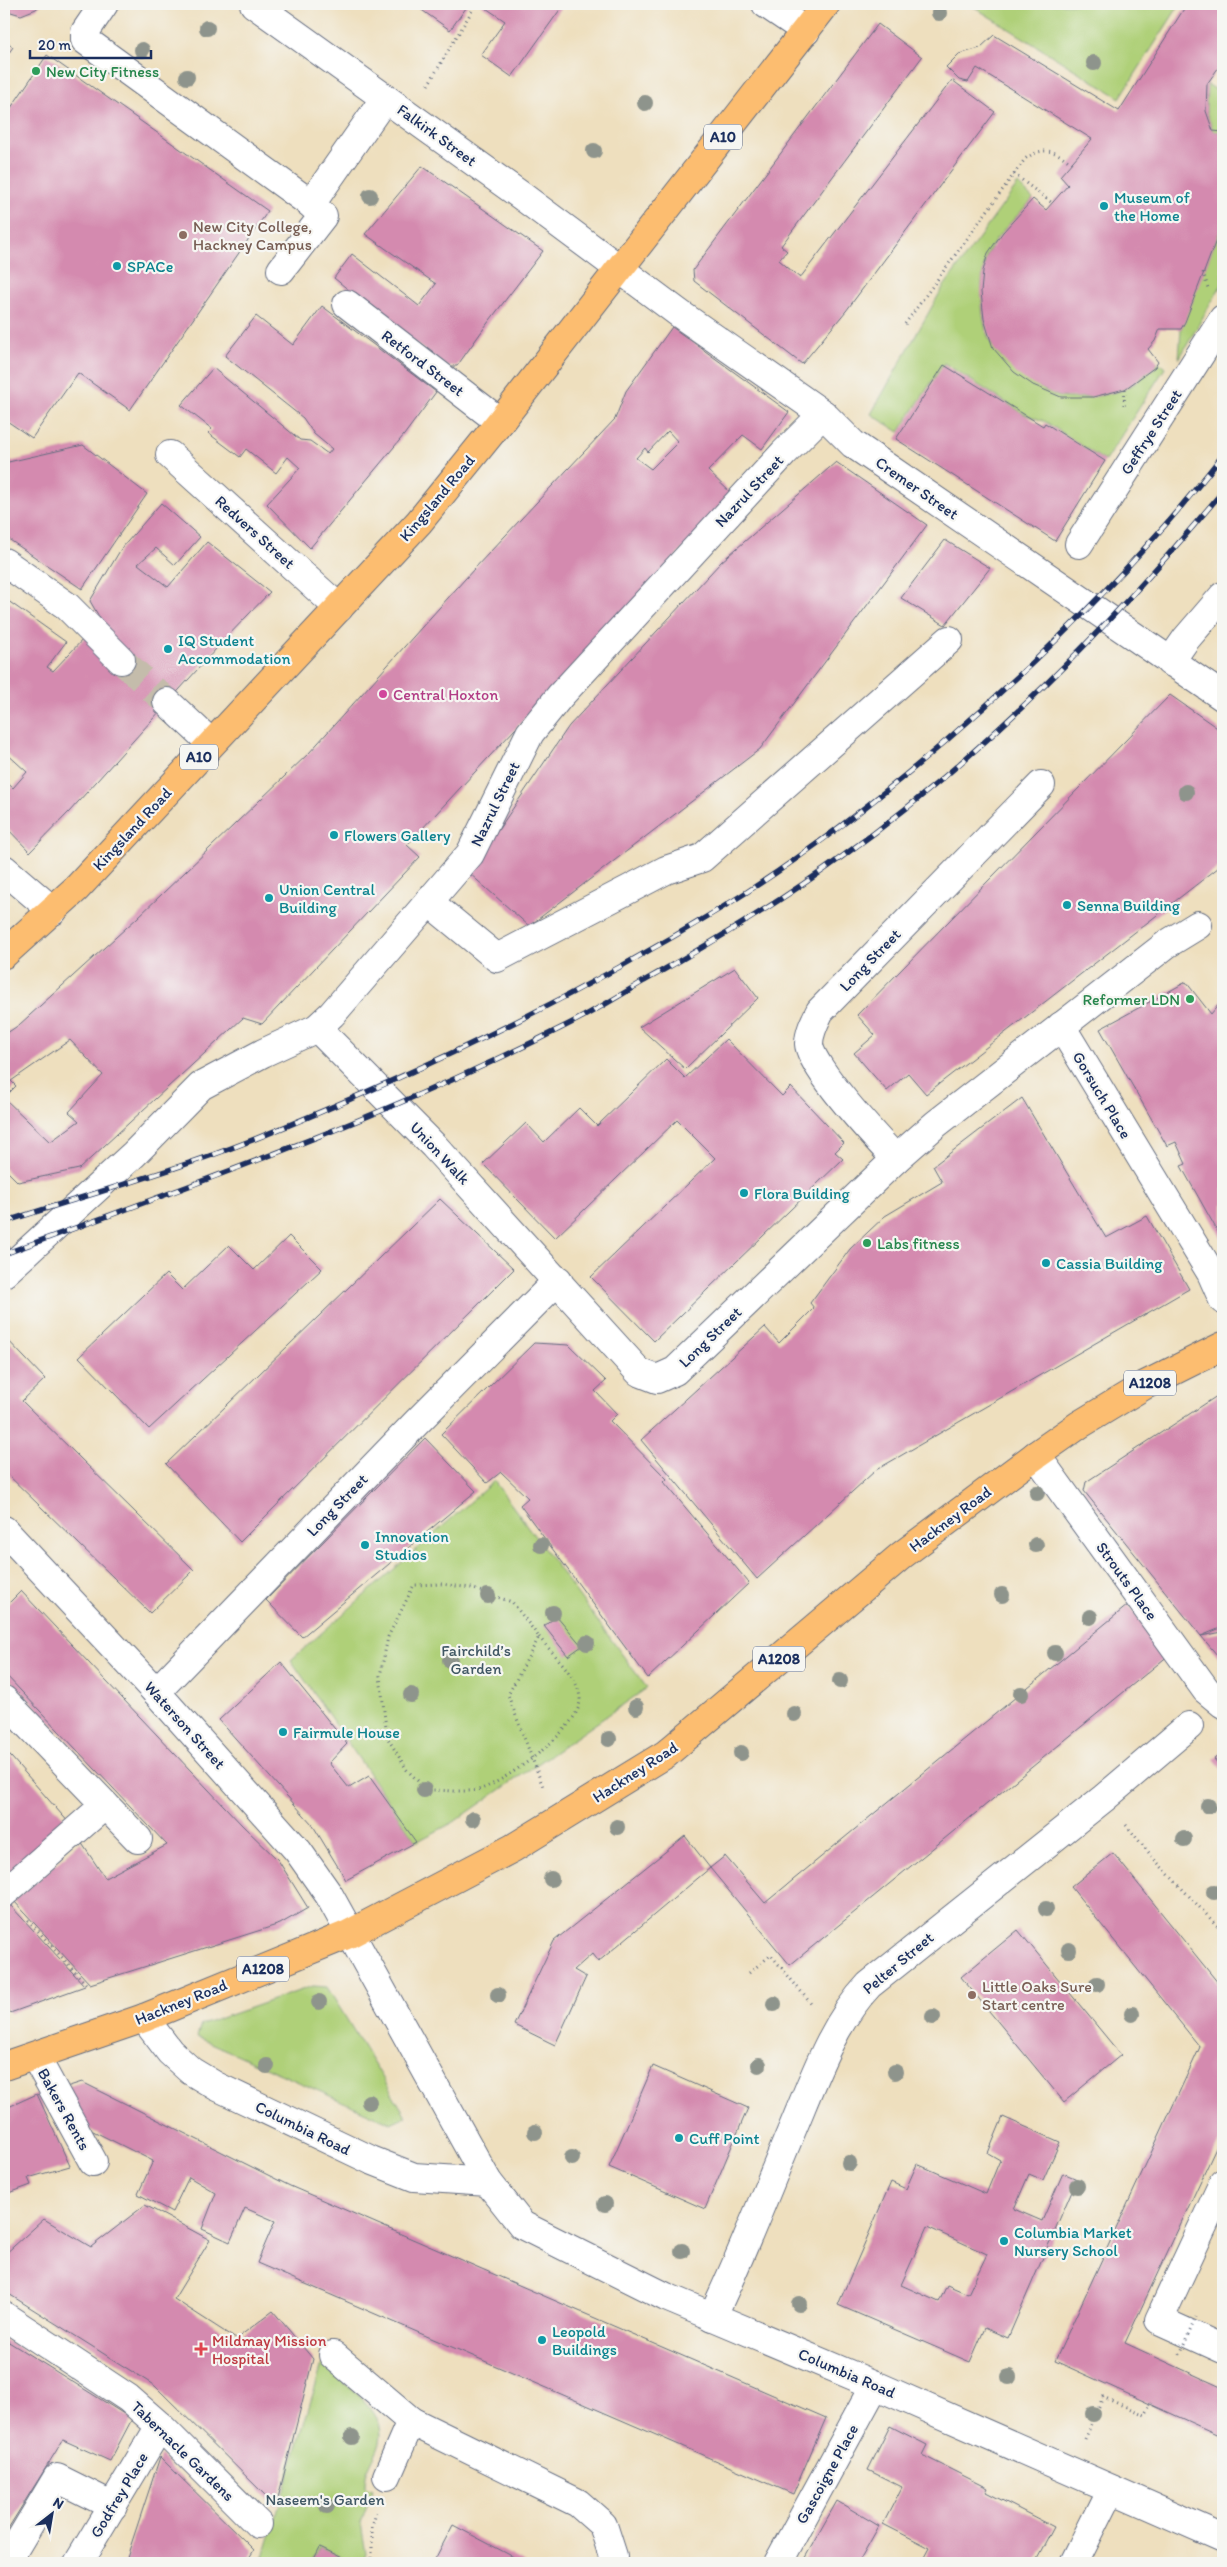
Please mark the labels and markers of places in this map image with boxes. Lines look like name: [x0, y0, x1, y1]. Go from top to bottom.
place label: New City Fitness: [46, 62, 159, 81]
marker: New City Fitness: [30, 65, 42, 77]
place label: Museum of the Home: [1114, 188, 1191, 225]
marker: Museum of the Home: [1098, 200, 1110, 212]
place label: New City College, Hackney Campus: [193, 217, 312, 254]
marker: New City College, Hackney Campus: [177, 229, 189, 241]
place label: SPACe: [127, 257, 173, 276]
marker: SPACe: [111, 260, 123, 272]
place label: IQ Student Accommodation: [178, 631, 290, 668]
marker: IQ Student Accommodation: [162, 643, 174, 655]
place label: Central Hoxton: [393, 685, 498, 704]
marker: Central Hoxton: [377, 688, 389, 700]
place label: Flowers Gallery: [344, 826, 451, 845]
marker: Flowers Gallery: [328, 829, 340, 841]
place label: Union Central Building: [279, 880, 375, 917]
marker: Union Central Building: [263, 892, 275, 904]
place label: Senna Building: [1077, 896, 1181, 915]
marker: Senna Building: [1061, 899, 1073, 911]
place label: Reformer LDN: [1082, 990, 1180, 1009]
marker: Reformer LDN: [1184, 993, 1196, 1005]
place label: Flora Building: [754, 1184, 851, 1203]
marker: Flora Building: [738, 1187, 750, 1199]
place label: Labs fitness: [877, 1234, 960, 1253]
marker: Labs fitness: [861, 1237, 873, 1249]
place label: Cassia Building: [1056, 1254, 1163, 1273]
marker: Cassia Building: [1040, 1257, 1052, 1269]
place label: Innovation Studios: [375, 1527, 449, 1564]
marker: Innovation Studios: [359, 1539, 371, 1551]
place label: Fairmule House: [293, 1723, 400, 1742]
marker: Fairmule House: [277, 1726, 289, 1738]
place label: Little Oaks Sure Start centre: [982, 1977, 1092, 2014]
marker: Little Oaks Sure Start centre: [966, 1989, 978, 2001]
place label: Cuff Point: [689, 2129, 760, 2148]
marker: Cuff Point: [673, 2132, 685, 2144]
place label: Columbia Market Nursery School: [1014, 2223, 1132, 2260]
marker: Columbia Market Nursery School: [998, 2235, 1010, 2247]
place label: Leopold Buildings: [552, 2322, 617, 2359]
place label: Mildmay Mission Hospital: [212, 2331, 326, 2368]
marker: Leopold Buildings: [536, 2334, 548, 2346]
marker: Mildmay Mission Hospital: [194, 2342, 208, 2356]

